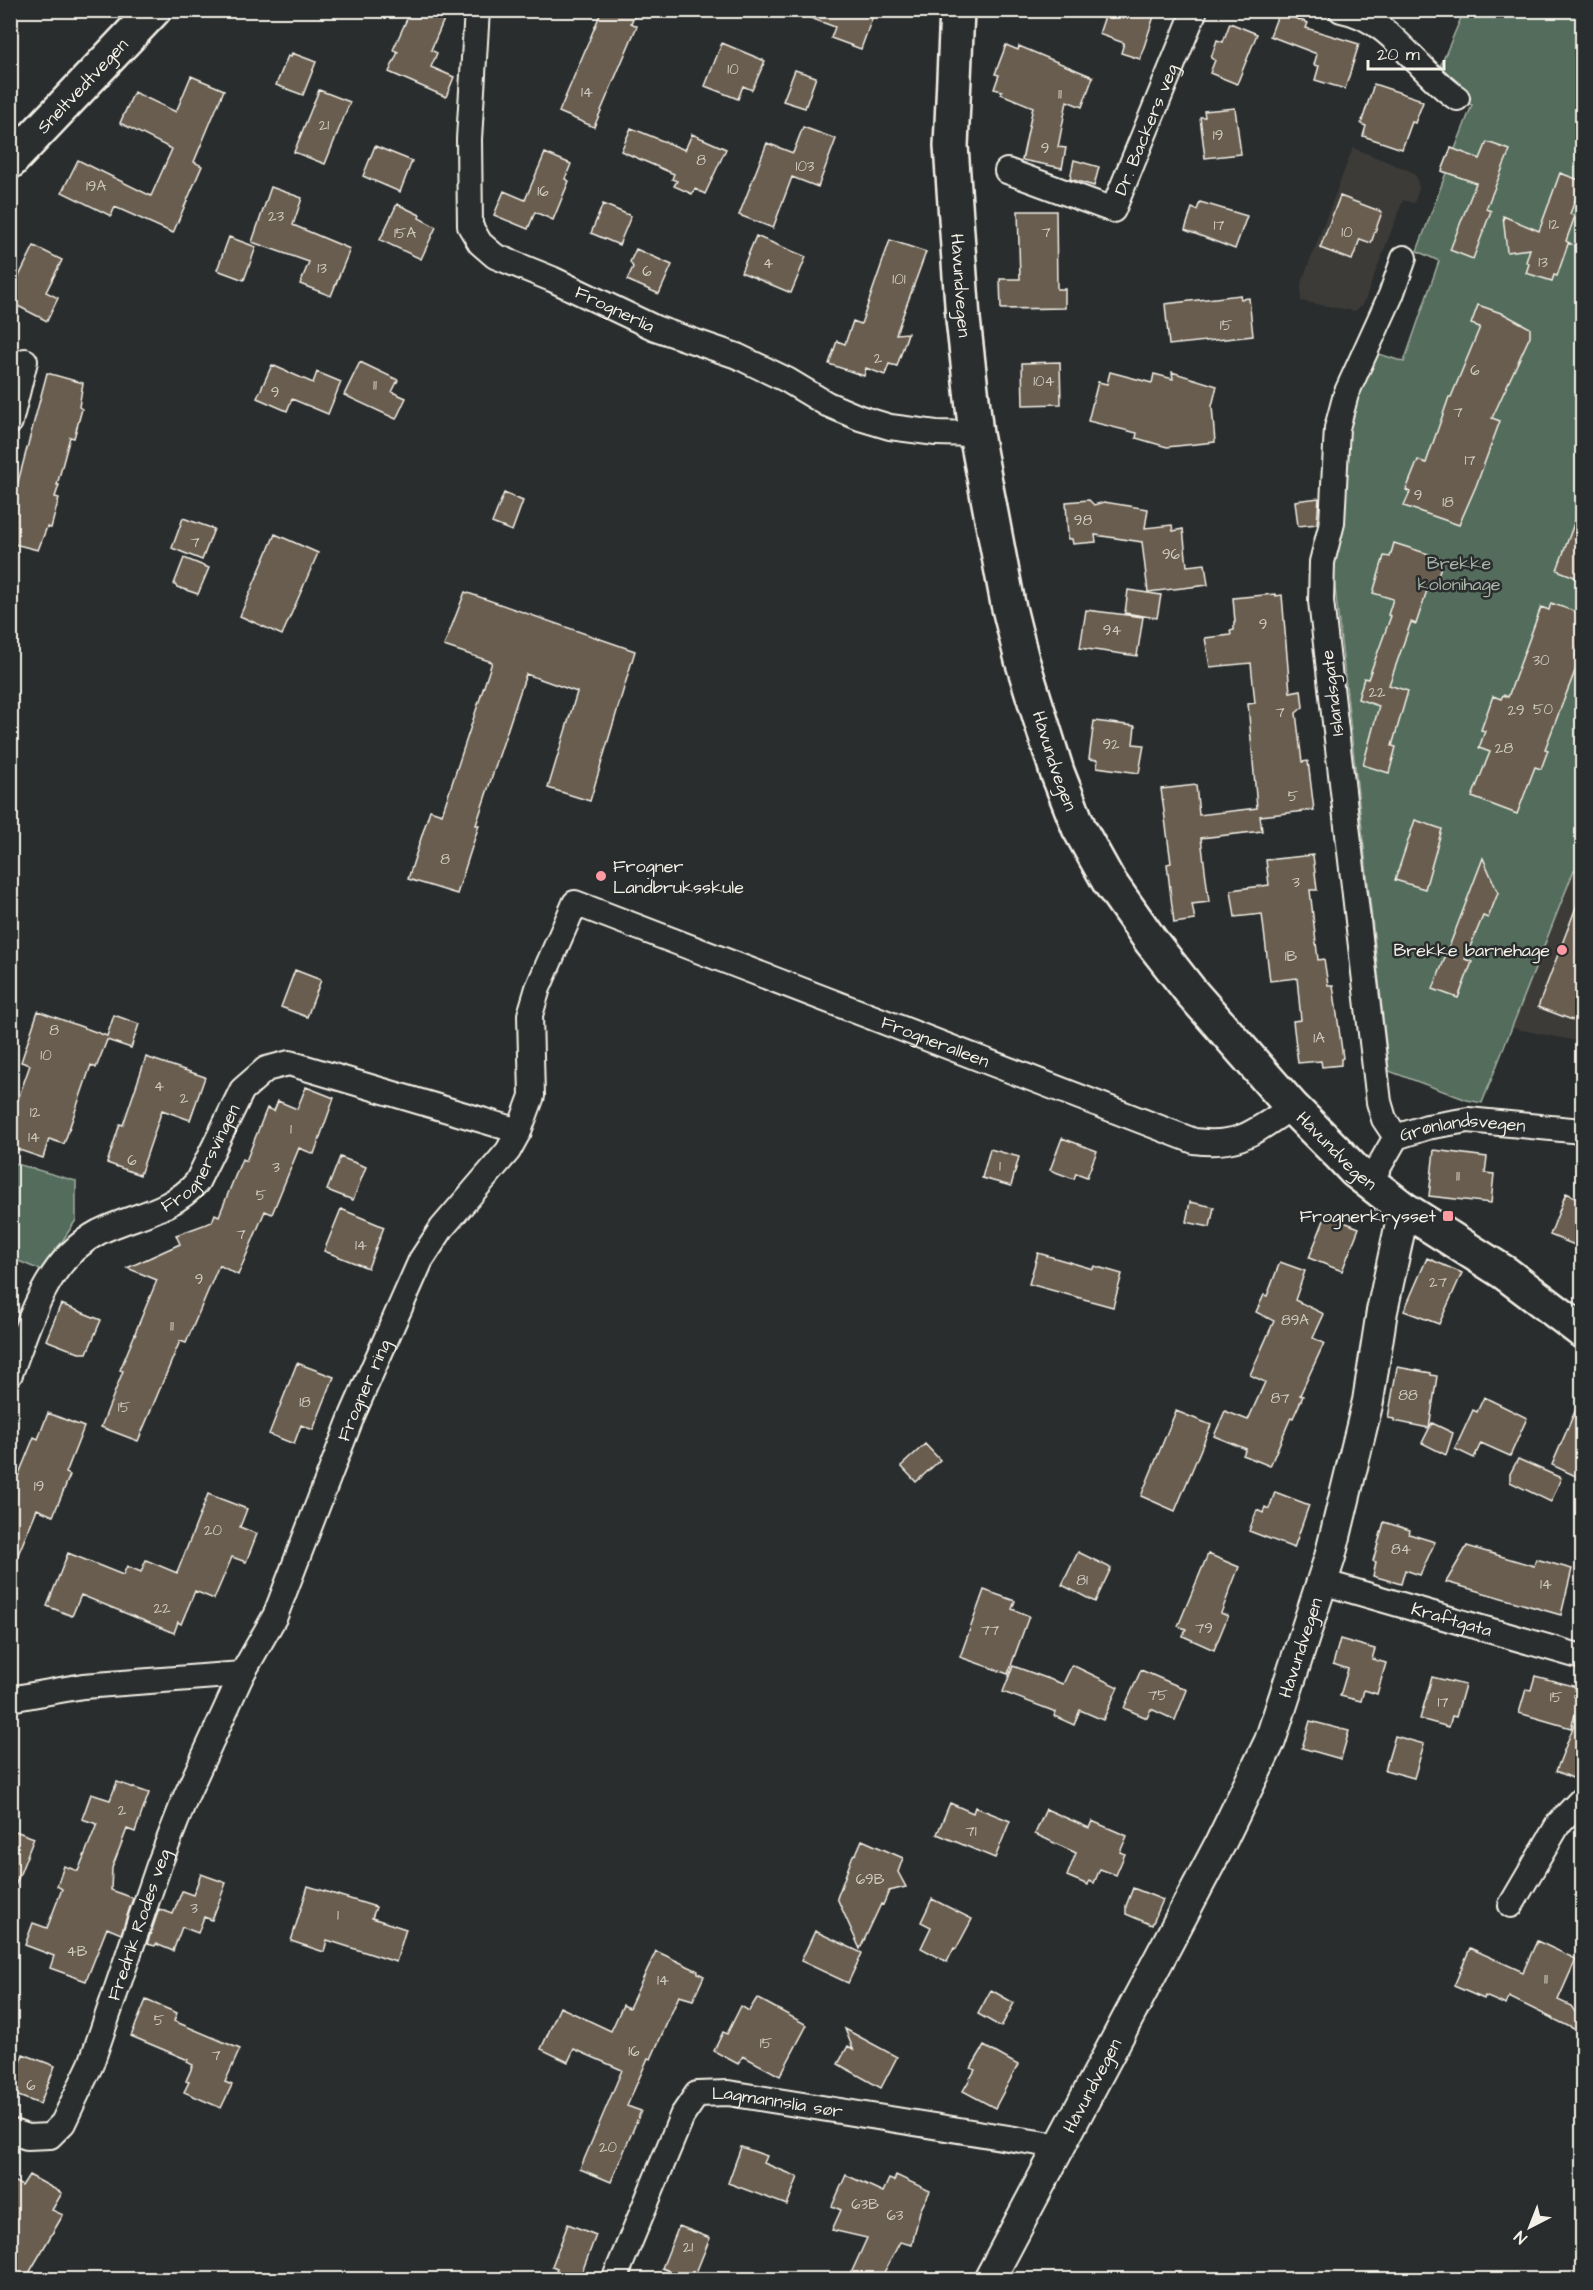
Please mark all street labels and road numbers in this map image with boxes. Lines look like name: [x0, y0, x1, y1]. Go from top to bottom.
street label: Sneltvedtvegen: [31, 33, 134, 139]
street label: Dr. Backers veg: [1108, 60, 1186, 199]
street label: Håvundvegen: [944, 233, 977, 339]
street label: Frognerlia: [571, 280, 659, 339]
street label: Islandsgate: [1315, 648, 1351, 737]
street label: Håvundvegen: [1026, 708, 1083, 815]
street label: Frogneralleen: [878, 1010, 993, 1074]
street label: Frognersvingen: [157, 1100, 246, 1219]
street label: Håvundvegen: [1290, 1106, 1382, 1196]
street label: Grønlandsvegen: [1396, 1108, 1527, 1148]
street label: Frogner ring: [331, 1336, 398, 1445]
street label: Håvundvegen: [1273, 1595, 1329, 1701]
street label: Kraftgata: [1408, 1596, 1495, 1643]
street label: Fredrik Rodes veg: [102, 1845, 178, 2004]
street label: Håvundvegen: [1057, 2034, 1128, 2138]
street label: Lagmannslia sør: [711, 2081, 844, 2124]

